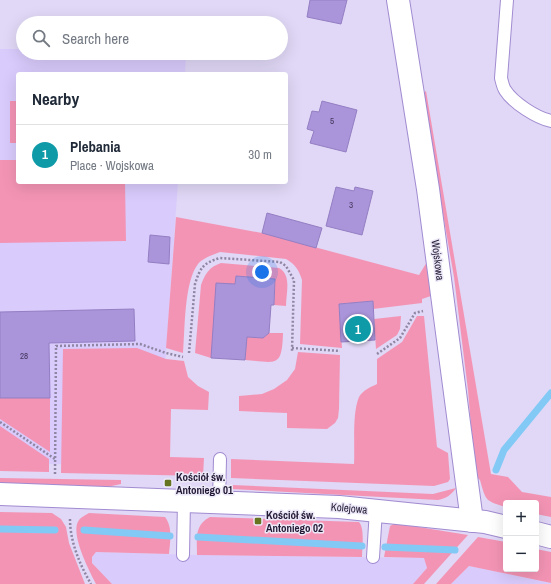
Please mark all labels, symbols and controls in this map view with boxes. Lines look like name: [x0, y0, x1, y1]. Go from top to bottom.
search box: [16, 16, 288, 60]
icon: search: [30, 27, 52, 49]
text: Search here: [62, 28, 129, 49]
text: Nearby: [32, 87, 79, 110]
house number: 5: [330, 115, 334, 127]
text: Plebania: [70, 136, 121, 157]
text: 1: [42, 146, 48, 163]
text: 30 m: [248, 146, 272, 163]
text: Place · Wojskowa: [70, 157, 154, 174]
house number: 3: [349, 199, 353, 211]
street label: Wojskowa: [429, 239, 447, 281]
your location: [252, 262, 272, 282]
pin: 1: [345, 314, 371, 344]
house number: 28: [20, 350, 28, 362]
place label: Kościół św. Antoniego 01: [176, 470, 233, 497]
marker: Kościół św. Antoniego 01: [163, 478, 173, 488]
street label: Kolejowa: [330, 499, 368, 517]
map controls: [503, 500, 539, 572]
button: +: [503, 500, 539, 536]
place label: Kościół św. Antoniego 02: [266, 508, 323, 535]
marker: Kościół św. Antoniego 02: [253, 516, 263, 526]
button: −: [503, 536, 539, 572]

